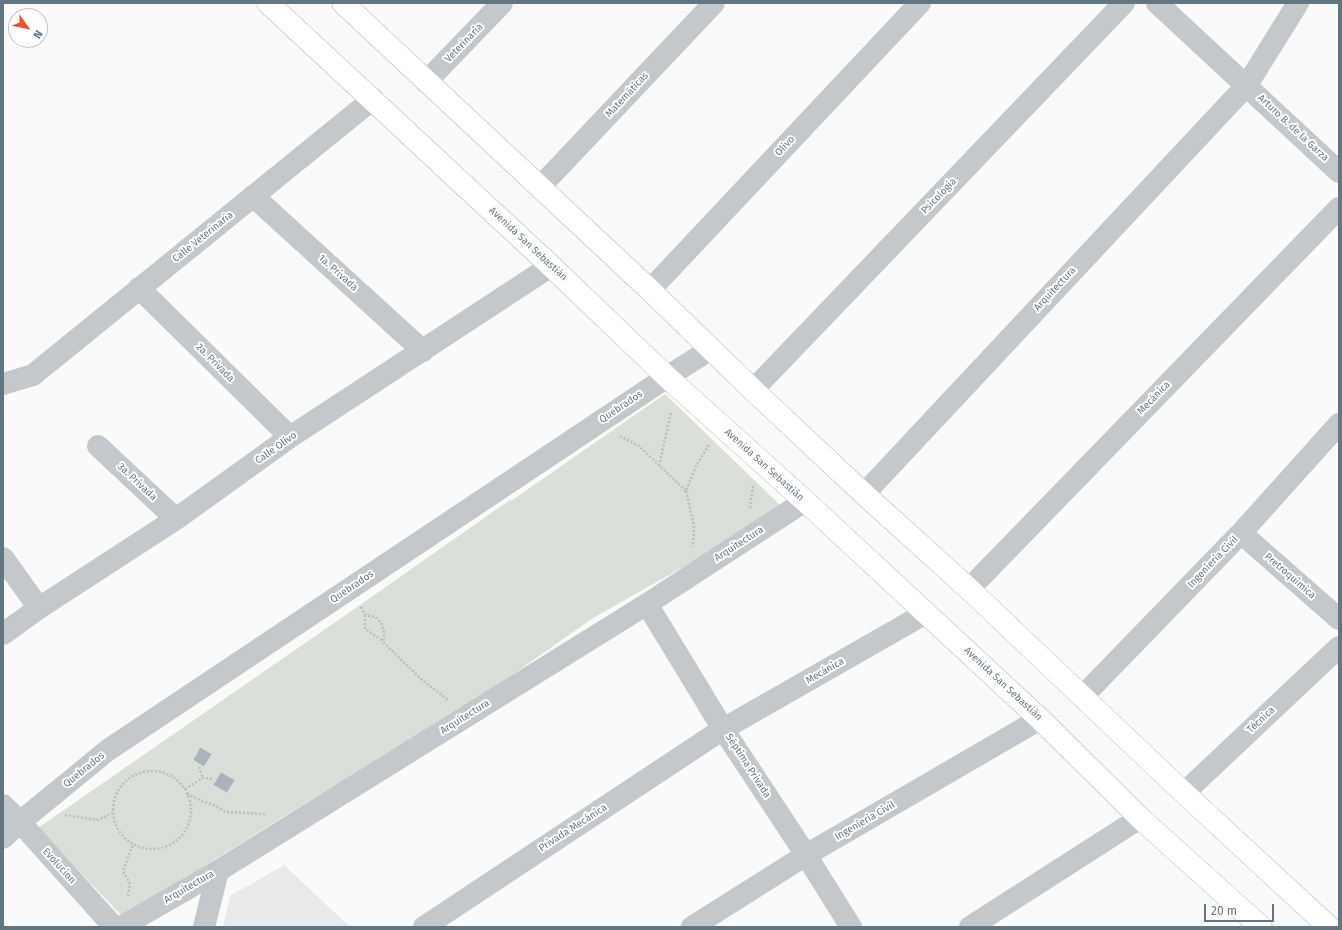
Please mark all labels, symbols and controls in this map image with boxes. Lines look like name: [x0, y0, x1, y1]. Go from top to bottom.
north arrow: [8, 8, 48, 48]
street label: Veterinaria: [442, 21, 486, 65]
text: N: [30, 28, 45, 41]
street label: Matemáticas: [603, 70, 651, 120]
street label: Arturo B. de la Garza: [1255, 92, 1331, 164]
street label: Olivo: [773, 133, 797, 159]
street label: Psicología: [919, 175, 959, 217]
street label: Avenida San Sebastián: [486, 205, 570, 283]
street label: Calle Veterinaria: [170, 209, 236, 265]
street label: 1a. Privada: [316, 252, 360, 294]
street label: Arquitectura: [1032, 264, 1078, 314]
street label: 2a. Privada: [193, 341, 237, 385]
street label: Mecánica: [1135, 379, 1173, 417]
street label: Quebrados: [597, 388, 645, 426]
street label: Avenida San Sebastián: [722, 426, 806, 504]
street label: Calle Olivo: [253, 429, 299, 467]
street label: 3a. Privada: [115, 461, 159, 503]
street label: Arquitectura: [712, 524, 766, 564]
street label: Ingenieria Civil: [1185, 534, 1241, 590]
street label: Pretroquimica: [1262, 551, 1318, 601]
street label: Quebrados: [328, 568, 376, 606]
street label: Avenida San Sebastián: [961, 645, 1045, 723]
street label: Mecánica: [804, 655, 846, 687]
street label: Arquitectura: [438, 697, 492, 737]
street label: Técnica: [1245, 704, 1277, 736]
street label: Séptima Privada: [723, 732, 773, 800]
street label: Quebrados: [61, 750, 107, 790]
street label: Ingenieria Civil: [833, 799, 897, 843]
street label: Privada Mecánica: [537, 802, 609, 854]
street label: Evolucion: [40, 846, 78, 886]
street label: Arquitectura: [162, 868, 216, 906]
scale bar: [1206, 896, 1276, 922]
text: 20 m: [1211, 904, 1237, 918]

